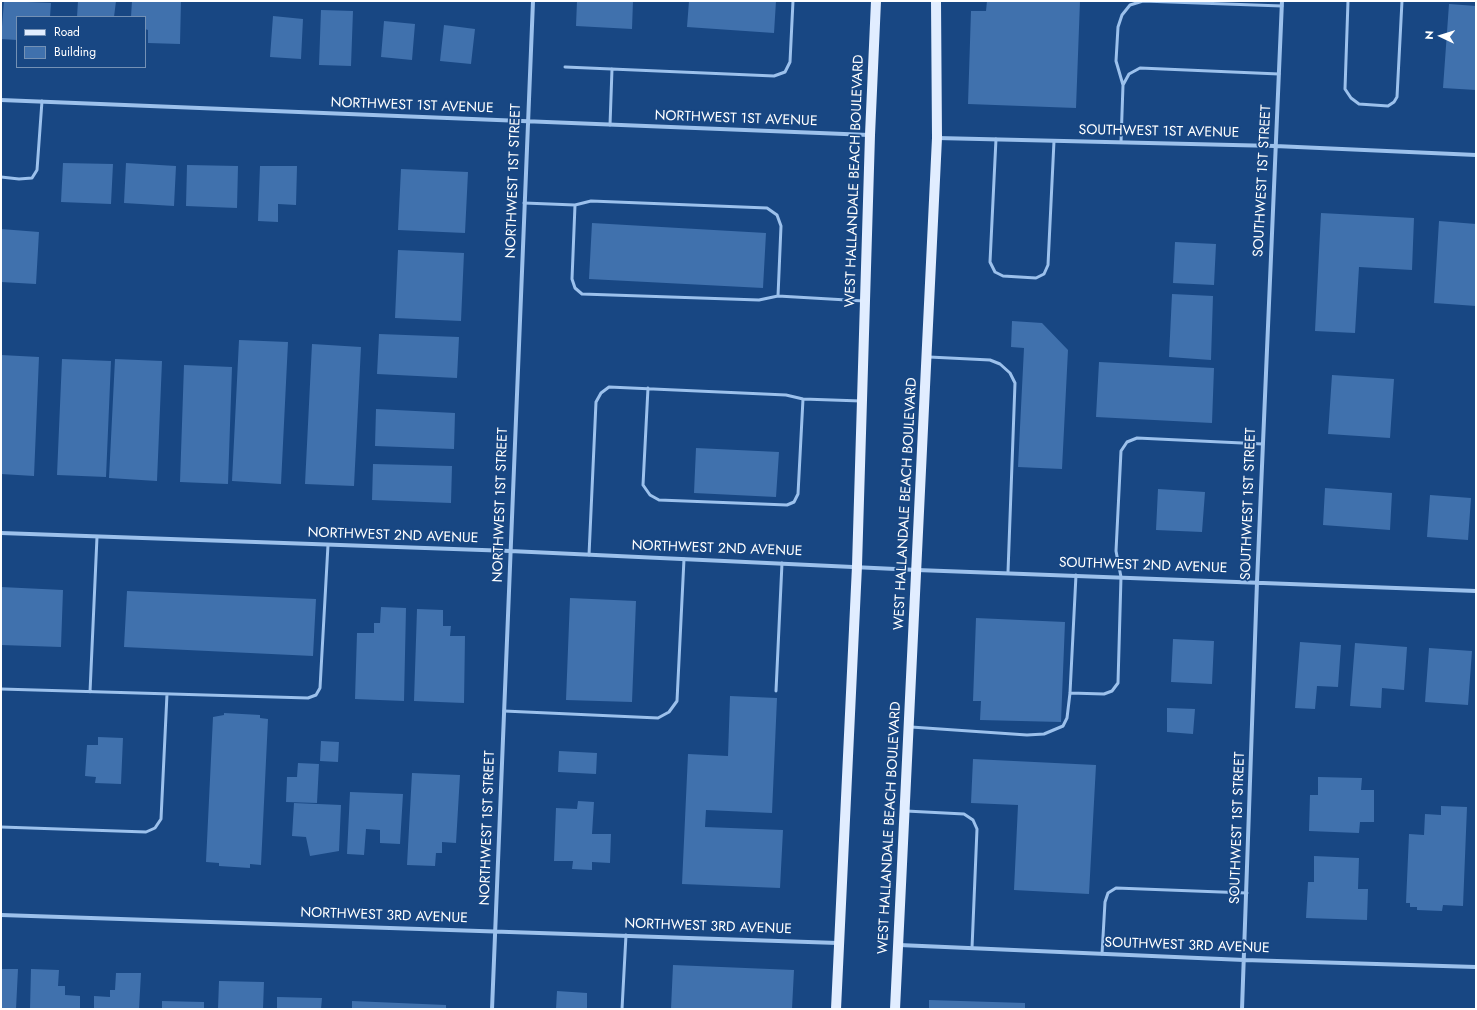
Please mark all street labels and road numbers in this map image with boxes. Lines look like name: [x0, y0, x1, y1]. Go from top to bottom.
street label: WEST HALLANDALE BEACH BOULEVARD: [842, 54, 868, 308]
street label: NORTHWEST 1ST AVENUE: [330, 95, 494, 117]
street label: NORTHWEST 1ST STREET: [503, 103, 525, 259]
street label: SOUTHWEST 1ST STREET: [1251, 104, 1275, 258]
street label: NORTHWEST 1ST AVENUE: [654, 108, 818, 130]
street label: SOUTHWEST 1ST AVENUE: [1078, 122, 1240, 142]
street label: WEST HALLANDALE BEACH BOULEVARD: [891, 377, 921, 631]
street label: NORTHWEST 1ST STREET: [490, 427, 512, 583]
street label: SOUTHWEST 1ST STREET: [1238, 427, 1260, 581]
street label: NORTHWEST 2ND AVENUE: [307, 525, 479, 547]
street label: NORTHWEST 2ND AVENUE: [631, 538, 803, 560]
street label: SOUTHWEST 2ND AVENUE: [1058, 555, 1228, 577]
street label: WEST HALLANDALE BEACH BOULEVARD: [875, 701, 905, 955]
street label: NORTHWEST 1ST STREET: [477, 750, 499, 906]
street label: SOUTHWEST 1ST STREET: [1227, 751, 1249, 905]
street label: NORTHWEST 3RD AVENUE: [300, 905, 468, 927]
street label: NORTHWEST 3RD AVENUE: [624, 916, 792, 938]
street label: SOUTHWEST 3RD AVENUE: [1104, 935, 1270, 957]

